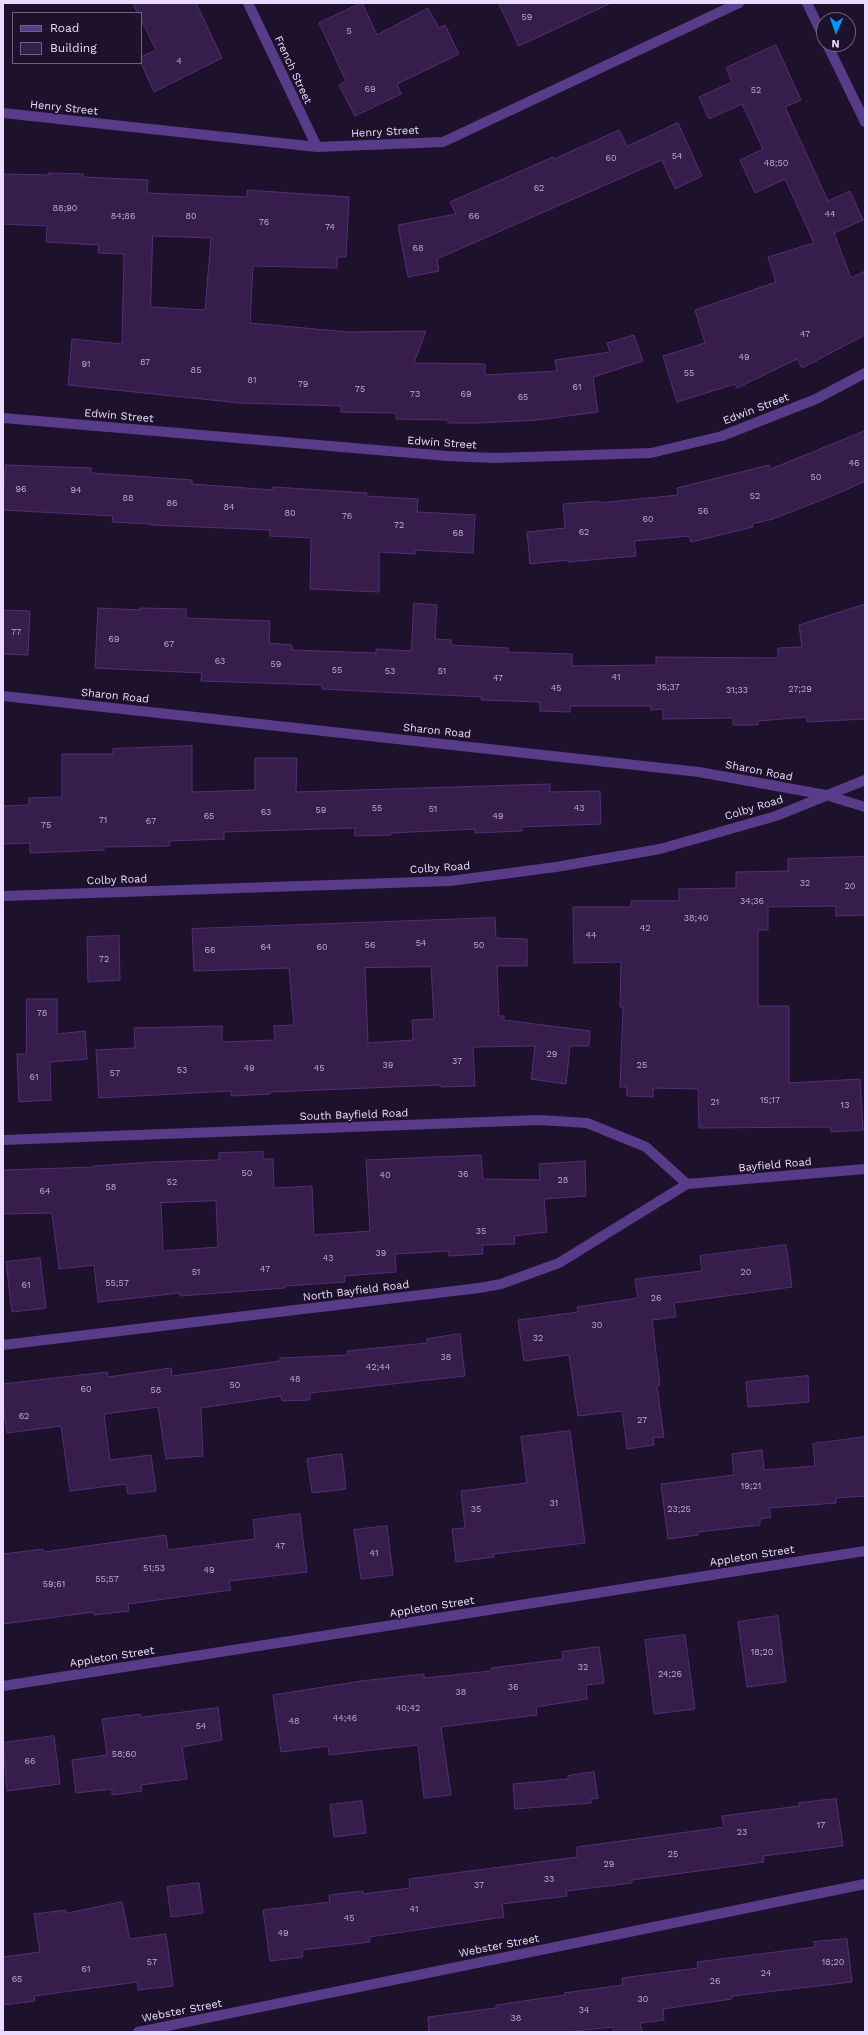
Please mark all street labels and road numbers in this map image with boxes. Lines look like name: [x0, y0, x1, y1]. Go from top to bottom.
street label: French Street: [271, 34, 315, 106]
street label: Henry Street: [29, 98, 99, 118]
street label: Henry Street: [351, 124, 419, 140]
street label: Edwin Street: [721, 390, 791, 428]
street label: Edwin Street: [84, 406, 154, 426]
street label: Edwin Street: [407, 434, 477, 452]
street label: Sharon Road: [80, 686, 150, 706]
street label: Sharon Road: [402, 721, 472, 741]
street label: Sharon Road: [724, 758, 794, 784]
street label: Colby Road: [723, 793, 785, 823]
street label: Colby Road: [409, 859, 471, 877]
street label: Colby Road: [87, 872, 147, 888]
street label: South Bayfield Road: [299, 1107, 409, 1123]
street label: Bayfield Road: [738, 1155, 812, 1175]
street label: North Bayfield Road: [302, 1278, 410, 1304]
street label: Appleton Street: [709, 1543, 795, 1569]
street label: Appleton Street: [389, 1594, 475, 1620]
street label: Appleton Street: [69, 1644, 155, 1670]
street label: Webster Street: [458, 1932, 540, 1960]
street label: Webster Street: [141, 1997, 223, 2025]

